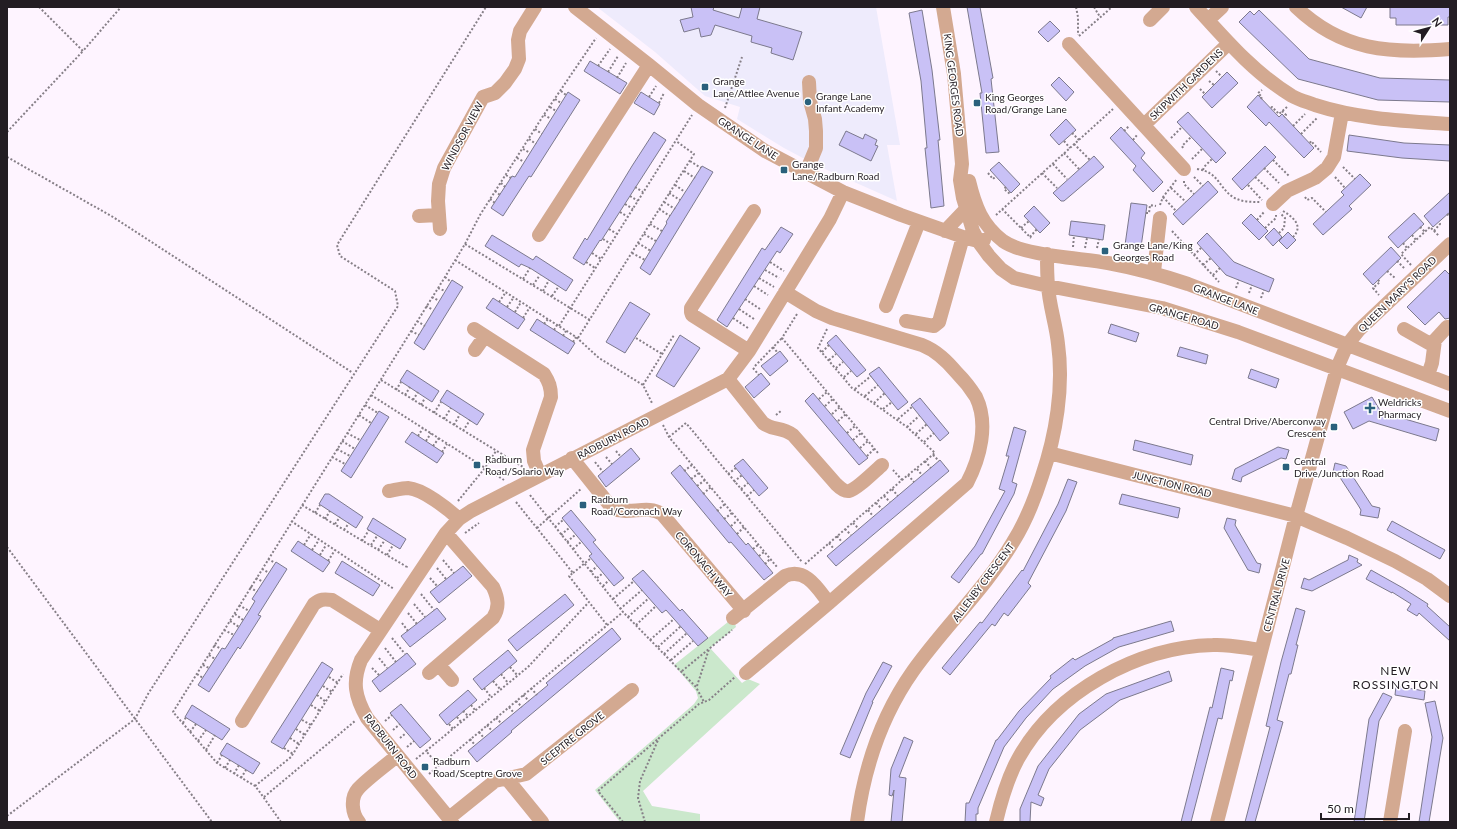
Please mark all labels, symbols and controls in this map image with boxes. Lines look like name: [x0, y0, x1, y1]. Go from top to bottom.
north arrow: [1409, 8, 1449, 48]
text: N: [1430, 15, 1445, 29]
street label: KING GEORGES ROAD: [942, 33, 966, 137]
street label: SKIPWITH GARDENS: [1147, 46, 1225, 122]
place label: Grange Lane/Attlee Avenue: [713, 75, 799, 99]
marker: Grange Lane/Attlee Avenue: [700, 82, 710, 92]
place label: Grange Lane Infant Academy: [816, 90, 885, 114]
place label: King Georges Road/Grange Lane: [985, 91, 1067, 115]
marker: Grange Lane Infant Academy: [803, 97, 813, 107]
marker: King Georges Road/Grange Lane: [972, 98, 982, 108]
street label: WINDSOR VIEW: [439, 99, 485, 172]
street label: GRANGE LANE: [716, 114, 780, 162]
place label: Grange Lane/Radburn Road: [792, 158, 879, 182]
marker: Grange Lane/Radburn Road: [779, 165, 789, 175]
place label: Grange Lane/King Georges Road: [1113, 239, 1193, 263]
marker: Grange Lane/King Georges Road: [1100, 246, 1110, 256]
street label: QUEEN MARY'S ROAD: [1355, 253, 1439, 334]
street label: GRANGE LANE: [1192, 281, 1261, 317]
street label: GRANGE ROAD: [1148, 300, 1221, 332]
place label: Weldricks Pharmacy: [1378, 396, 1422, 420]
marker: Weldricks Pharmacy: [1365, 403, 1375, 413]
street label: RADBURN ROAD: [575, 414, 651, 461]
place label: Central Drive/Aberconway Crescent: [1209, 415, 1327, 439]
marker: Central Drive/Aberconway Crescent: [1329, 422, 1339, 432]
place label: Radburn Road/Solario Way: [485, 453, 565, 477]
place label: Central Drive/Junction Road: [1294, 455, 1384, 479]
marker: Radburn Road/Solario Way: [472, 460, 482, 470]
marker: Central Drive/Junction Road: [1281, 462, 1291, 472]
street label: JUNCTION ROAD: [1131, 468, 1213, 500]
place label: Radburn Road/Coronach Way: [591, 493, 683, 517]
marker: Radburn Road/Coronach Way: [578, 500, 588, 510]
street label: CORONACH WAY: [673, 529, 735, 600]
street label: ALLENBY CRESCENT: [950, 540, 1017, 624]
street label: CENTRAL DRIVE: [1260, 557, 1292, 633]
district label: NEW ROSSINGTON: [1353, 663, 1439, 692]
street label: SCEPTRE GROVE: [538, 709, 606, 767]
street label: RADBURN ROAD: [362, 711, 420, 781]
place label: Radburn Road/Sceptre Grove: [433, 755, 522, 779]
marker: Radburn Road/Sceptre Grove: [420, 762, 430, 772]
scale bar: [1321, 795, 1409, 821]
text: 50 m: [1327, 801, 1354, 816]

